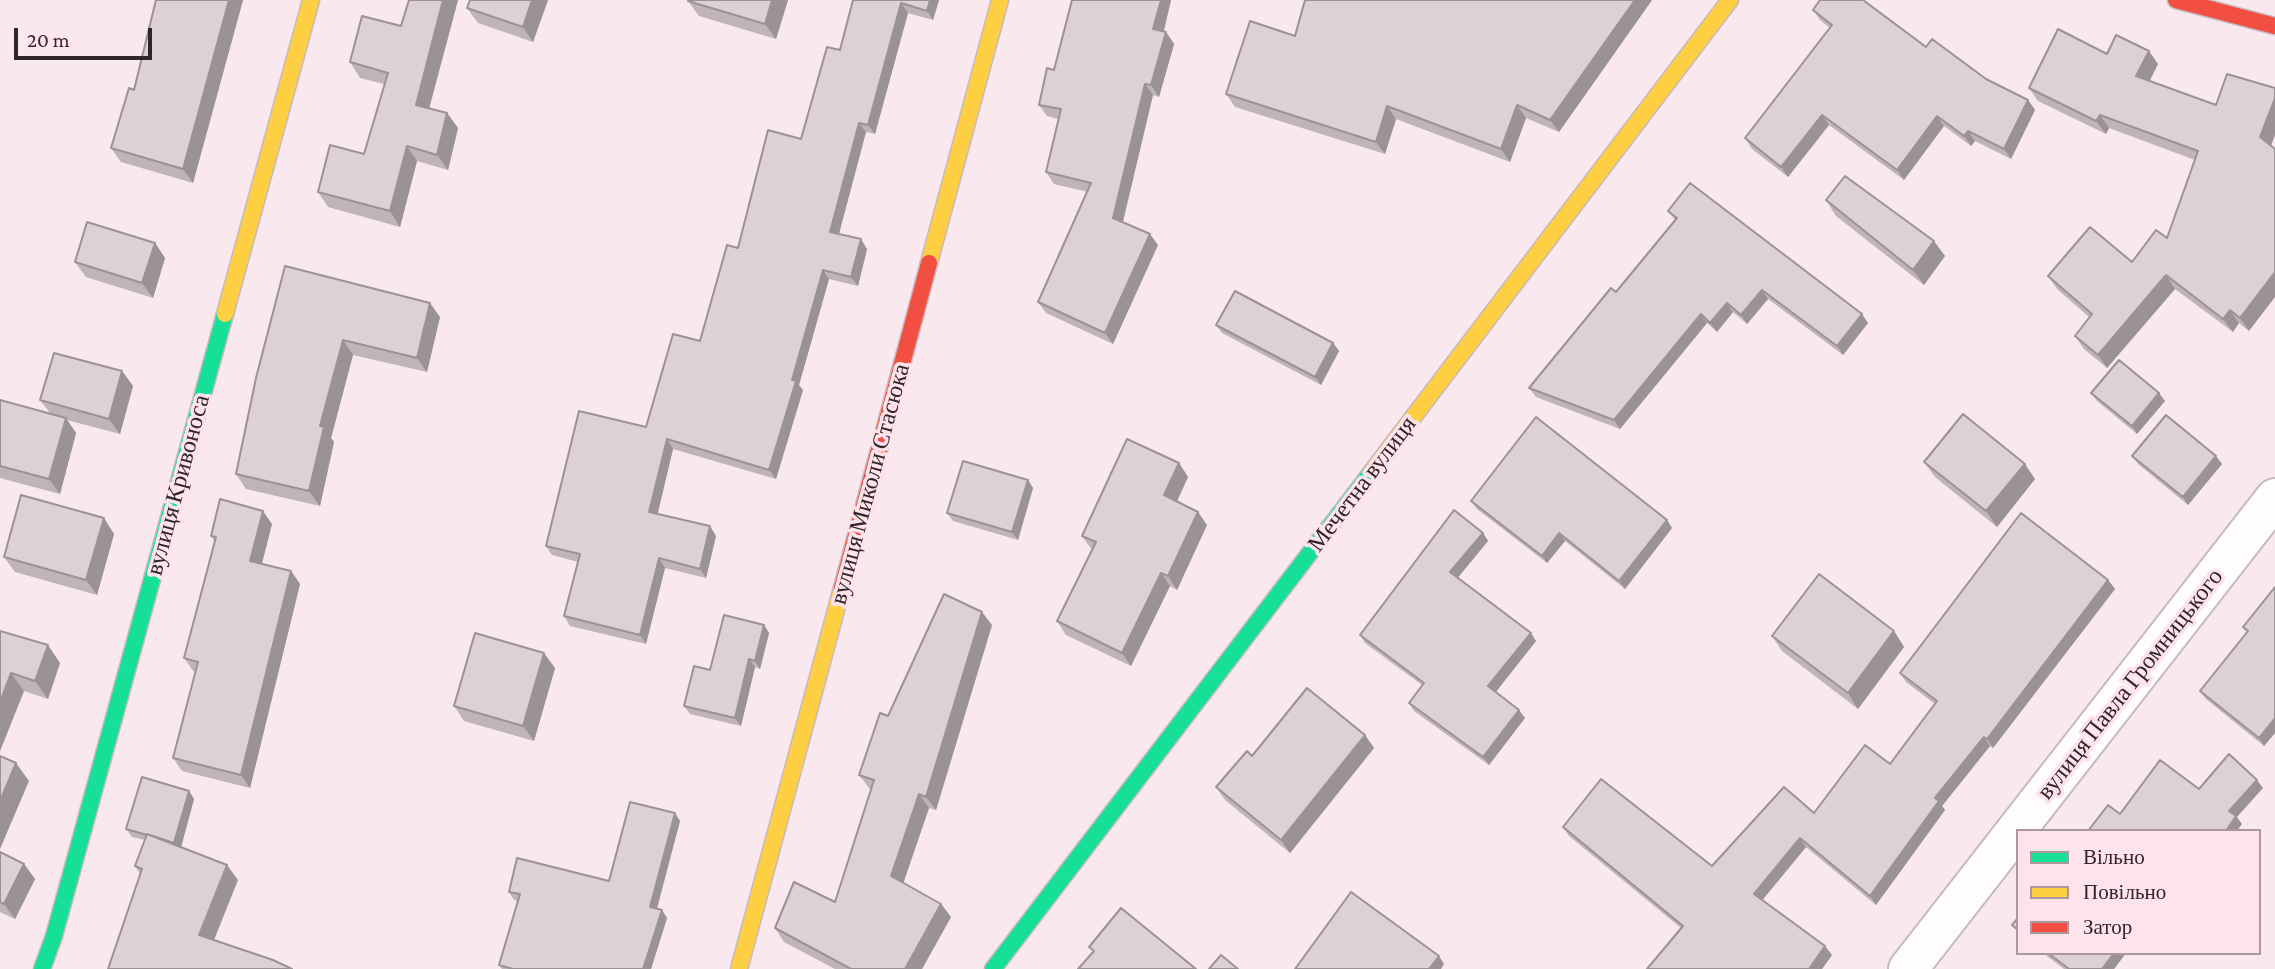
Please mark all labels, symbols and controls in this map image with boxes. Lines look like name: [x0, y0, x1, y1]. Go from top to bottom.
scale bar: [18, 14, 156, 58]
text: 20 m: [27, 28, 70, 52]
street label: вулиця Миколи Стасюка: [824, 361, 916, 607]
street label: вулиця Кривоноса: [140, 392, 216, 578]
street label: Мечетна вулиця: [1302, 410, 1422, 558]
street label: вулиця Павла Громницького: [2031, 563, 2229, 805]
legend: [2016, 829, 2261, 955]
text: Вільно: [2083, 845, 2145, 869]
text: Повільно: [2083, 880, 2166, 904]
text: Затор: [2083, 915, 2132, 939]

